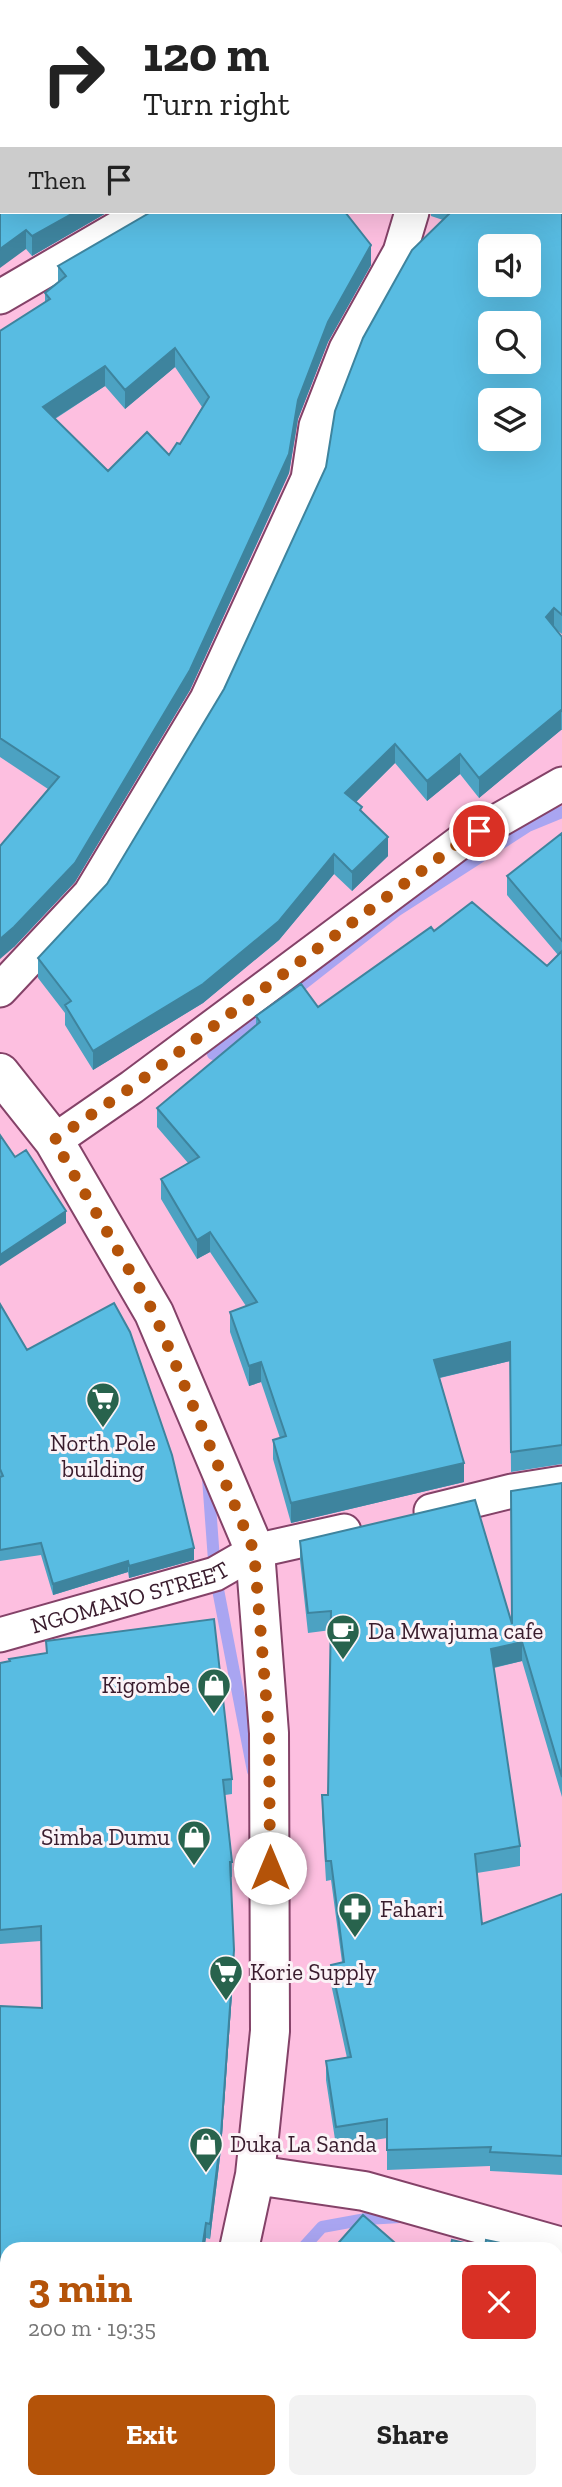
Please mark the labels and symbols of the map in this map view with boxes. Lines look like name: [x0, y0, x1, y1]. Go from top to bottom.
pin: [449, 801, 509, 861]
supermarket icon: North Pole building: [84, 1380, 122, 1429]
place label: North Pole building: [50, 1429, 156, 1483]
street label: NGOMANO STREET: [27, 1555, 234, 1640]
cafe icon: Da Mwajuma cafe: [324, 1612, 362, 1661]
place label: Da Mwajuma cafe: [368, 1617, 543, 1645]
shop icon: Kigombe: [195, 1666, 233, 1715]
place label: Kigombe: [101, 1671, 190, 1699]
shop icon: Simba Dumu: [175, 1818, 213, 1867]
place label: Simba Dumu: [41, 1823, 170, 1851]
position arrow: [233, 1831, 307, 1905]
pharmacy icon: Fahari: [336, 1890, 374, 1939]
place label: Fahari: [380, 1895, 444, 1923]
supermarket icon: Korie Supply: [207, 1953, 245, 2002]
place label: Korie Supply: [250, 1958, 377, 1986]
shop icon: Duka La Sanda: [187, 2125, 225, 2174]
place label: Duka La Sanda: [230, 2130, 377, 2158]

